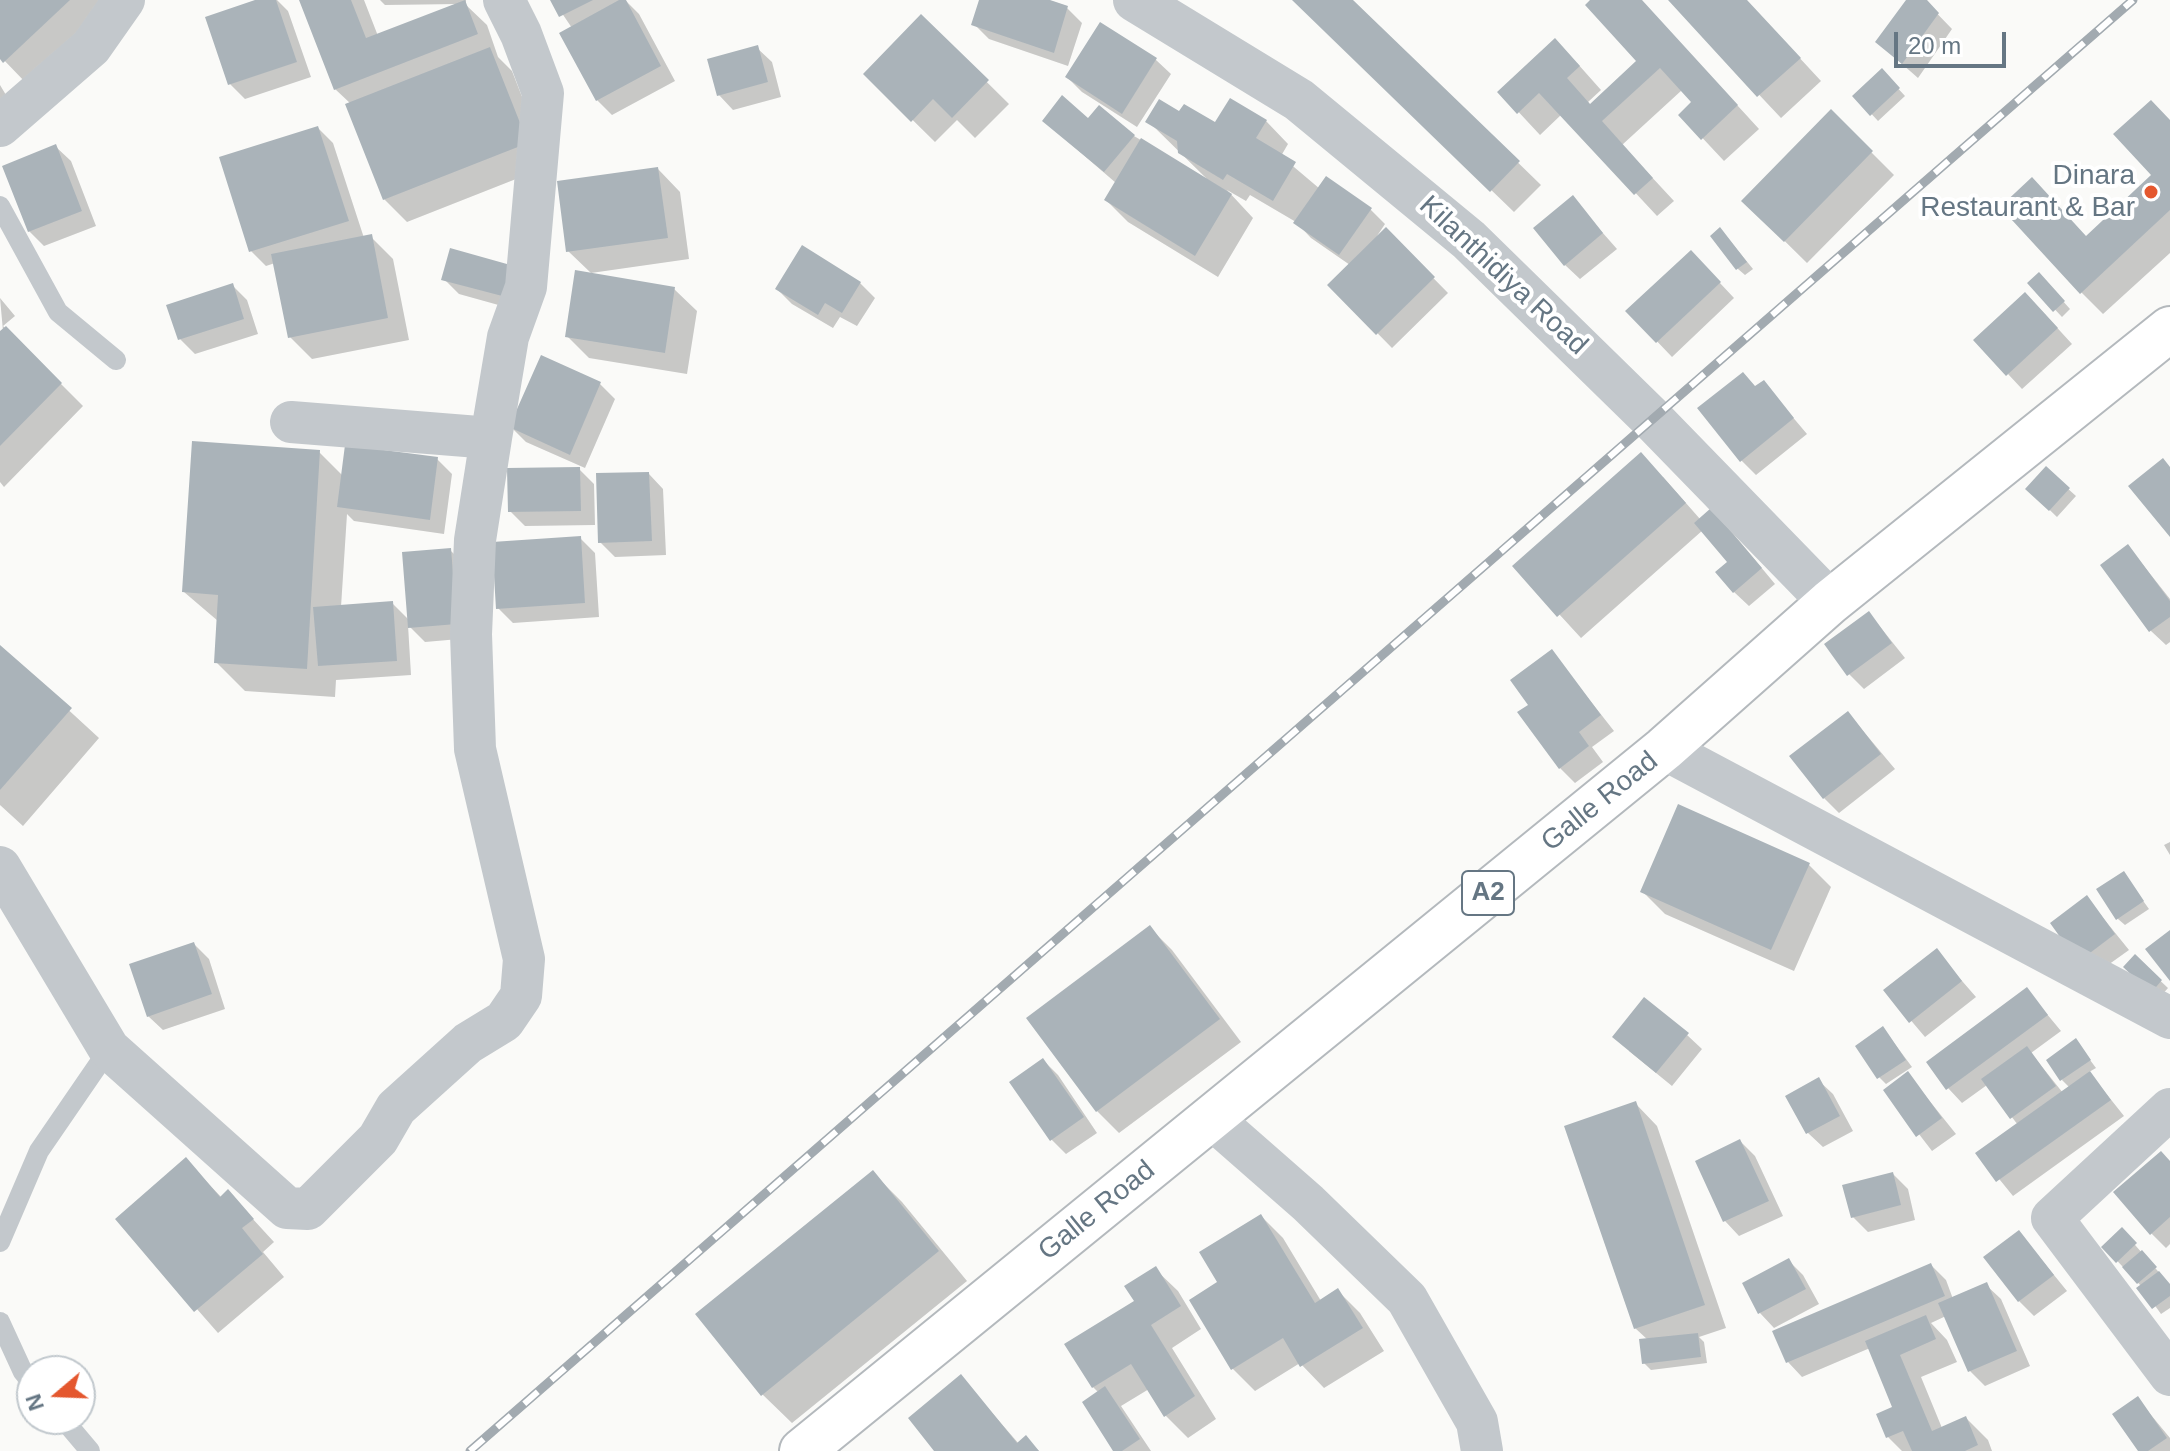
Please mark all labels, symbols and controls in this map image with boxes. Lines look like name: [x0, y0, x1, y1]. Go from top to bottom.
scale bar: [1898, 16, 2010, 66]
text: 20 m: [1908, 32, 1961, 59]
place label: Dinara Restaurant & Bar: [1920, 159, 2135, 225]
marker: Dinara Restaurant & Bar: [2142, 183, 2160, 201]
street label: Kilanthidiya Road: [1412, 189, 1594, 363]
street label: Galle Road: [1535, 745, 1665, 859]
road number: A2: [1462, 871, 1514, 915]
street label: Galle Road: [1032, 1154, 1162, 1268]
north arrow: [16, 1355, 96, 1435]
text: N: [20, 1391, 49, 1414]

